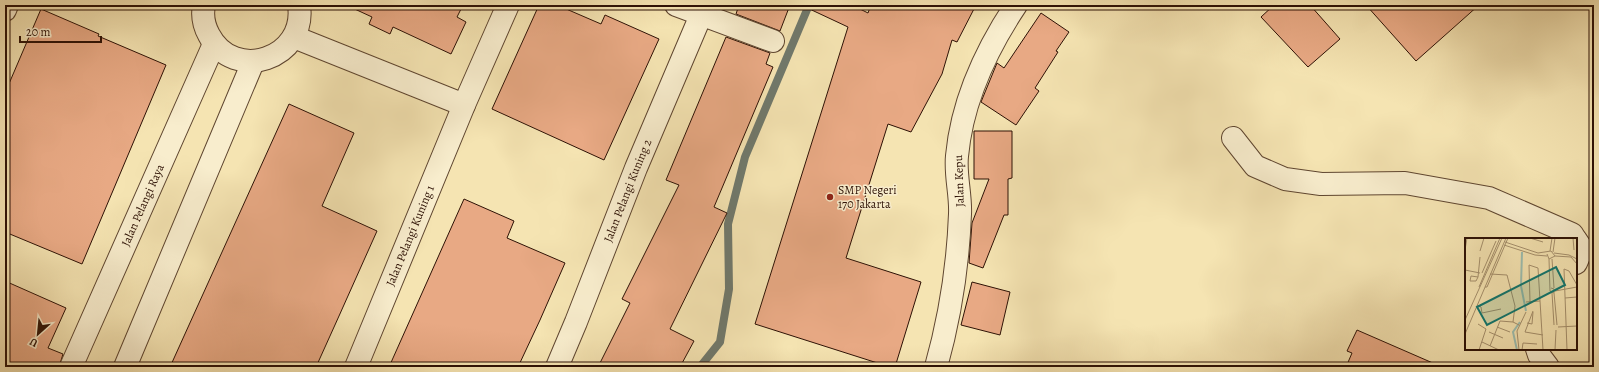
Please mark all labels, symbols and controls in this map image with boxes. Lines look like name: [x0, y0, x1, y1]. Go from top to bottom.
scale bar: [20, 18, 101, 44]
text: 20 m: [26, 24, 50, 40]
street label: Jalan Pelangi Kuning 2: [600, 136, 655, 244]
street label: Jalan Kepu: [950, 154, 968, 207]
street label: Jalan Pelangi Raya: [117, 161, 168, 249]
place label: SMP Negeri 170 Jakarta: [838, 182, 897, 212]
street label: Jalan Pelangi Kuning 1: [382, 183, 438, 289]
marker: SMP Negeri 170 Jakarta: [825, 192, 835, 202]
inset map: [1465, 238, 1577, 350]
north arrow: [18, 314, 58, 354]
text: U: [26, 334, 40, 351]

